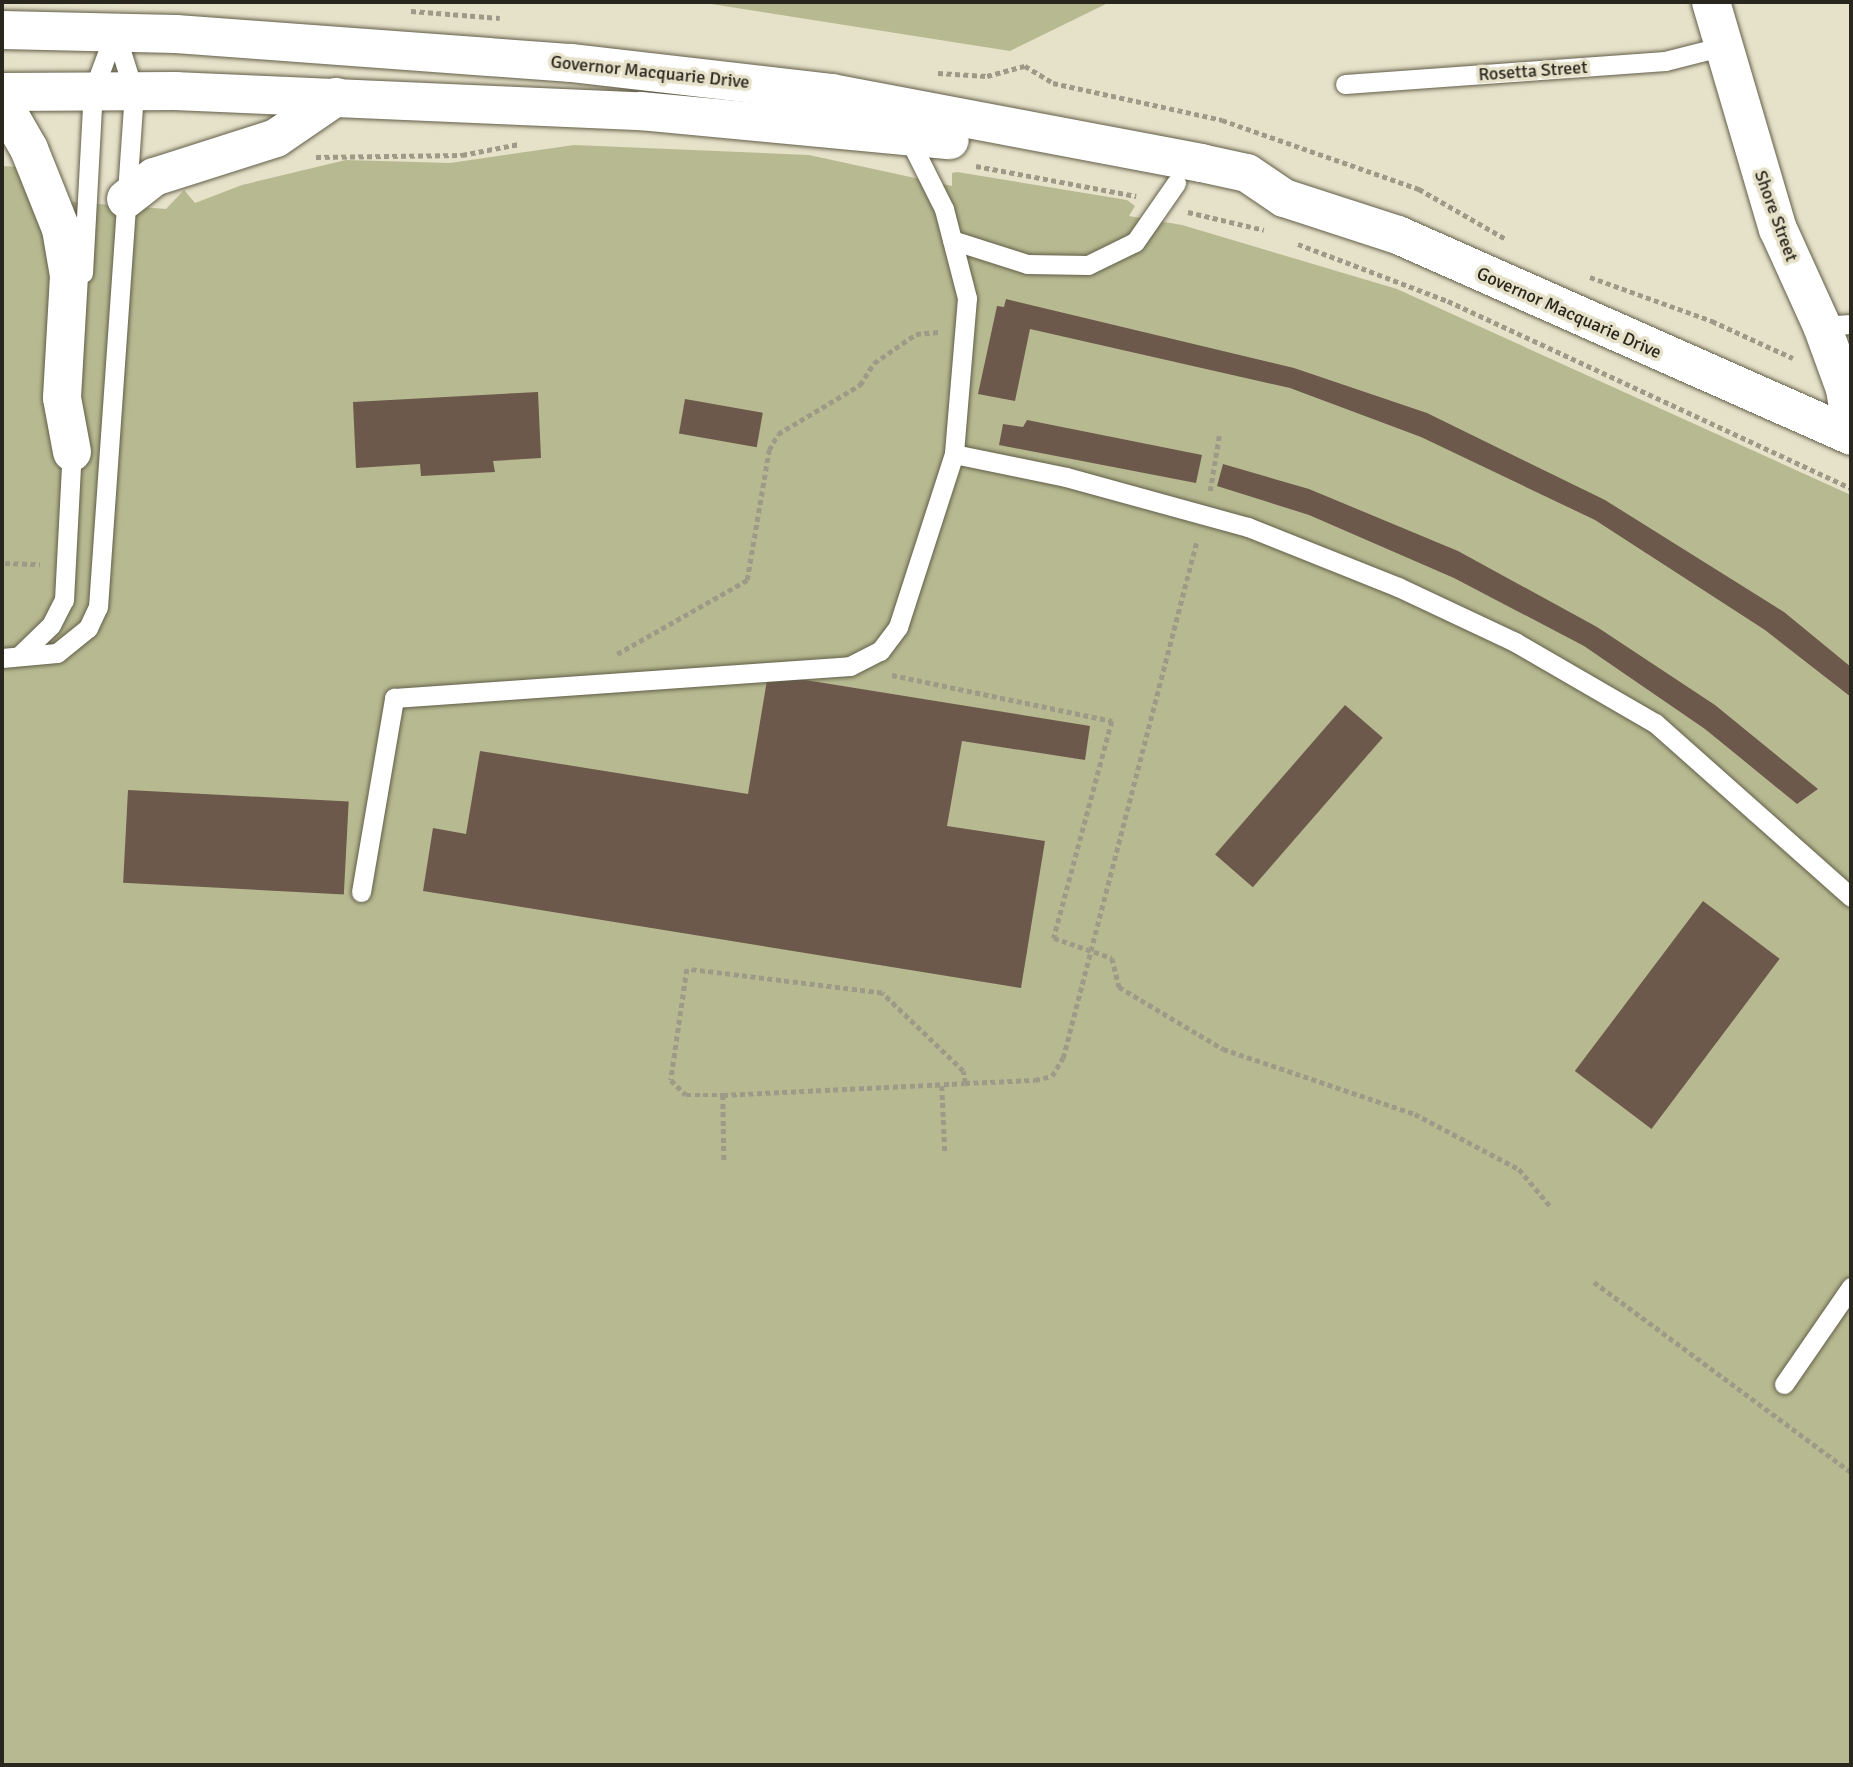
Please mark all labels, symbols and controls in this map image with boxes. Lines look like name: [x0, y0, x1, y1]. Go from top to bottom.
street label: Governor Macquarie Drive: [550, 51, 750, 93]
street label: Rosetta Street: [1478, 56, 1588, 86]
street label: Shore Street: [1750, 168, 1802, 264]
street label: Governor Macquarie Drive: [1473, 263, 1665, 363]

